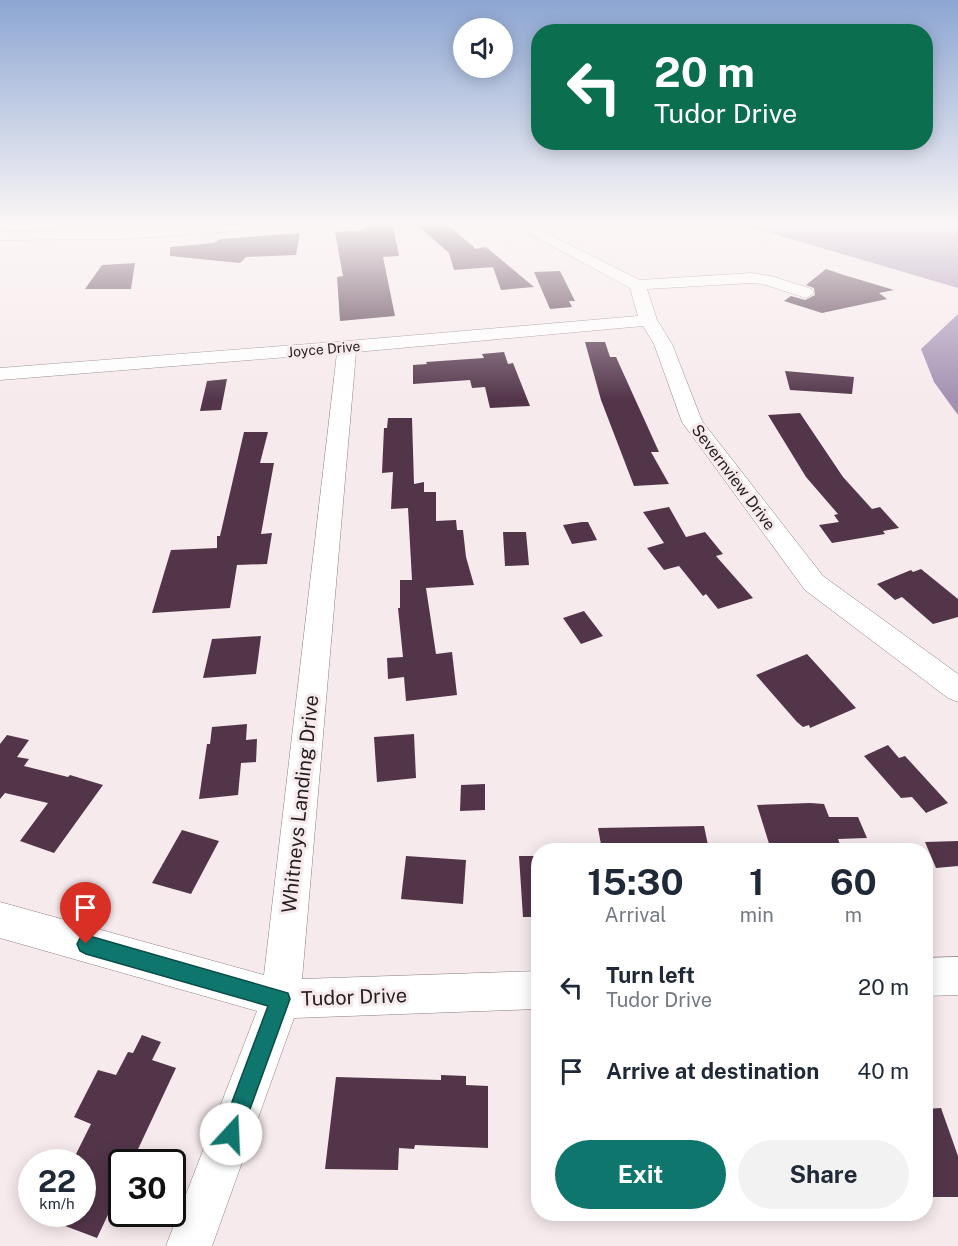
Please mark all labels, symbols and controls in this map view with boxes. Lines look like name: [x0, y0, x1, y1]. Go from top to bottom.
map controls: [453, 18, 513, 78]
button: sound: [453, 18, 513, 78]
text: 20 m: [654, 47, 755, 96]
icon: left: [555, 48, 633, 126]
text: Tudor Drive: [654, 97, 797, 129]
street label: Joyce Drive: [287, 338, 361, 360]
street label: Severnview Drive: [688, 421, 780, 534]
street label: Whitneys Landing Drive: [277, 694, 323, 914]
text: 15:30: [587, 861, 684, 903]
text: 1: [749, 861, 765, 903]
text: 60: [830, 861, 877, 903]
pin: [60, 882, 111, 944]
icon: arrive: [69, 891, 102, 924]
text: Arrival: [605, 903, 666, 927]
text: min: [740, 903, 774, 927]
text: m: [845, 903, 862, 927]
text: Turn left: [606, 962, 695, 988]
icon: left: [555, 971, 588, 1004]
text: 20 m: [858, 974, 909, 1000]
street label: Tudor Drive: [301, 983, 407, 1011]
text: Tudor Drive: [606, 988, 712, 1012]
icon: arrive: [555, 1055, 588, 1088]
text: Arrive at destination: [606, 1058, 819, 1084]
text: 40 m: [857, 1058, 909, 1084]
position arrow: [199, 1102, 263, 1166]
button: Exit: [555, 1140, 726, 1209]
button: Share: [738, 1140, 909, 1209]
speed limit sign: 30: [108, 1149, 186, 1227]
text: 22: [38, 1163, 76, 1199]
text: km/h: [39, 1195, 75, 1212]

